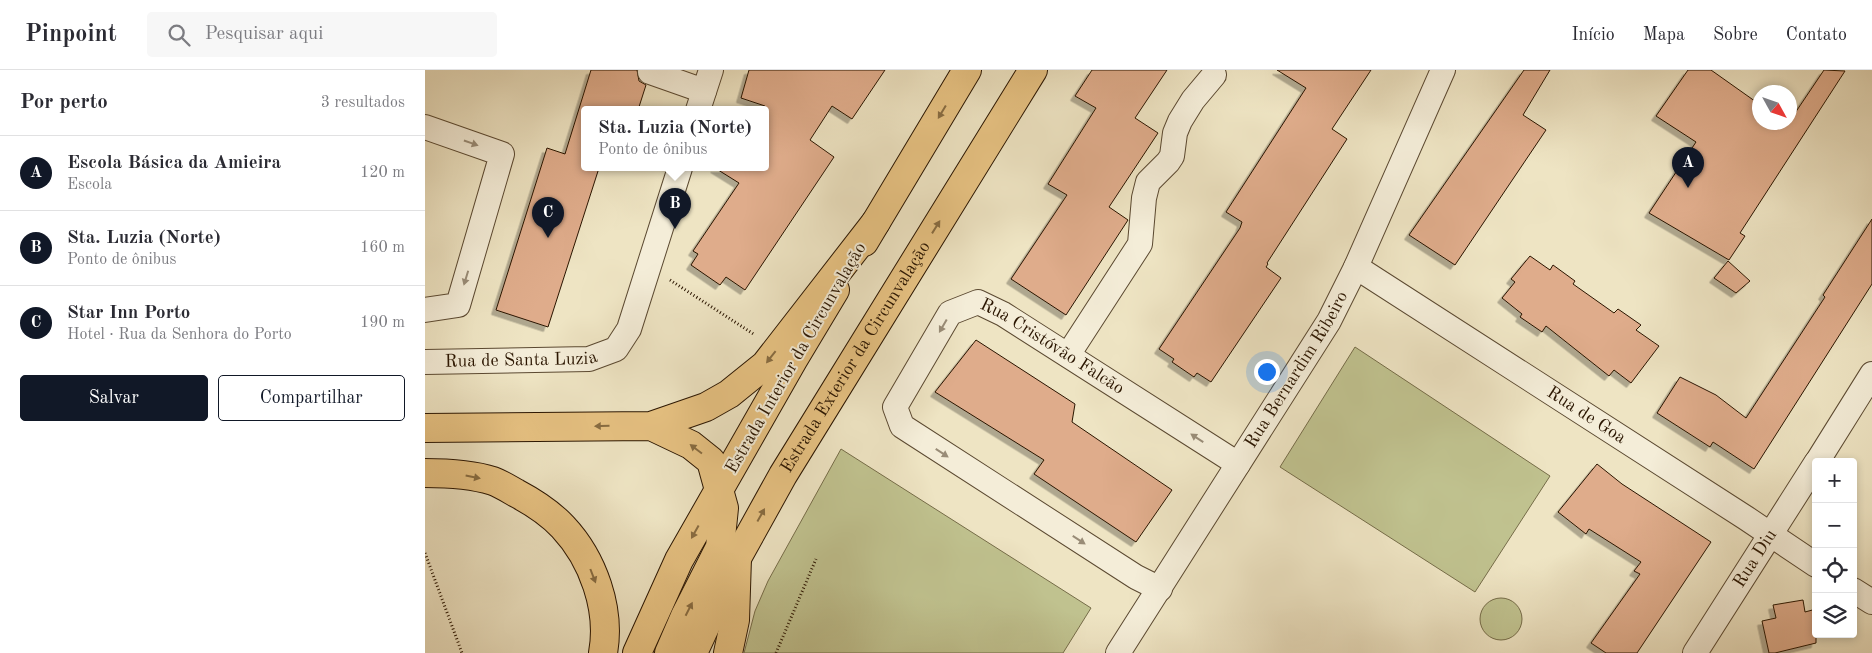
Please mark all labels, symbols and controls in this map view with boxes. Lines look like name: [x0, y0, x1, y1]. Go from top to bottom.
search box: [147, 12, 497, 57]
icon: search: [165, 21, 193, 49]
text: Pinpoint: [25, 23, 117, 47]
text: Pesquisar aqui: [205, 25, 323, 44]
text: Início: [1571, 26, 1615, 44]
text: Mapa: [1643, 26, 1685, 44]
text: Sobre: [1713, 26, 1758, 44]
text: Contato: [1786, 26, 1847, 44]
north arrow: [1752, 85, 1797, 130]
text: Por perto: [20, 92, 108, 113]
text: 3 resultados: [321, 95, 405, 111]
one-way arrow: [938, 104, 946, 119]
popup: [581, 106, 769, 171]
text: Sta. Luzia (Norte): [598, 119, 752, 138]
one-way arrow: [464, 139, 479, 147]
text: Ponto de ônibus: [598, 142, 708, 158]
pin: A: [1672, 147, 1704, 188]
text: Escola Básica da Amieira: [67, 154, 281, 173]
text: A: [30, 165, 42, 181]
text: 120 m: [360, 165, 405, 181]
text: Escola: [67, 177, 112, 193]
pin: B: [659, 188, 691, 229]
pin: C: [532, 197, 564, 238]
one-way arrow: [931, 221, 941, 234]
text: Sta. Luzia (Norte): [67, 229, 221, 248]
street label: Estrada Exterior da Circunvalação: [778, 238, 934, 476]
street label: Estrada Interior da Circunvalação: [722, 239, 870, 476]
text: B: [30, 240, 42, 256]
text: 160 m: [360, 240, 405, 256]
text: Ponto de ônibus: [67, 252, 176, 268]
one-way arrow: [461, 271, 469, 286]
street label: Rua Bernardim Ribeiro: [1242, 288, 1351, 451]
street label: Rua Cristóvão Falcão: [977, 295, 1127, 398]
text: Star Inn Porto: [67, 304, 190, 323]
text: C: [31, 315, 41, 331]
text: 190 m: [360, 315, 405, 331]
one-way arrow: [939, 318, 947, 333]
text: Hotel · Rua da Senhora do Porto: [67, 327, 292, 343]
street label: Rua de Santa Luzia: [444, 348, 600, 371]
one-way arrow: [766, 350, 776, 364]
your location: [1254, 359, 1280, 385]
button: Salvar: [20, 375, 208, 421]
button: Compartilhar: [218, 375, 405, 421]
street label: Rua de Goa: [1544, 383, 1629, 447]
one-way arrow: [594, 422, 610, 430]
one-way arrow: [1190, 433, 1204, 443]
one-way arrow: [690, 444, 703, 455]
one-way arrow: [936, 448, 949, 457]
map controls: [1812, 458, 1857, 638]
button: +: [1812, 458, 1857, 503]
one-way arrow: [466, 474, 482, 482]
button: −: [1812, 503, 1857, 548]
one-way arrow: [756, 509, 765, 522]
one-way arrow: [691, 525, 699, 540]
street label: Rua Diu: [1730, 526, 1780, 591]
one-way arrow: [1073, 536, 1086, 545]
button: locate: [1812, 548, 1857, 593]
one-way arrow: [590, 569, 597, 584]
button: layers: [1812, 593, 1857, 638]
one-way arrow: [685, 601, 693, 616]

